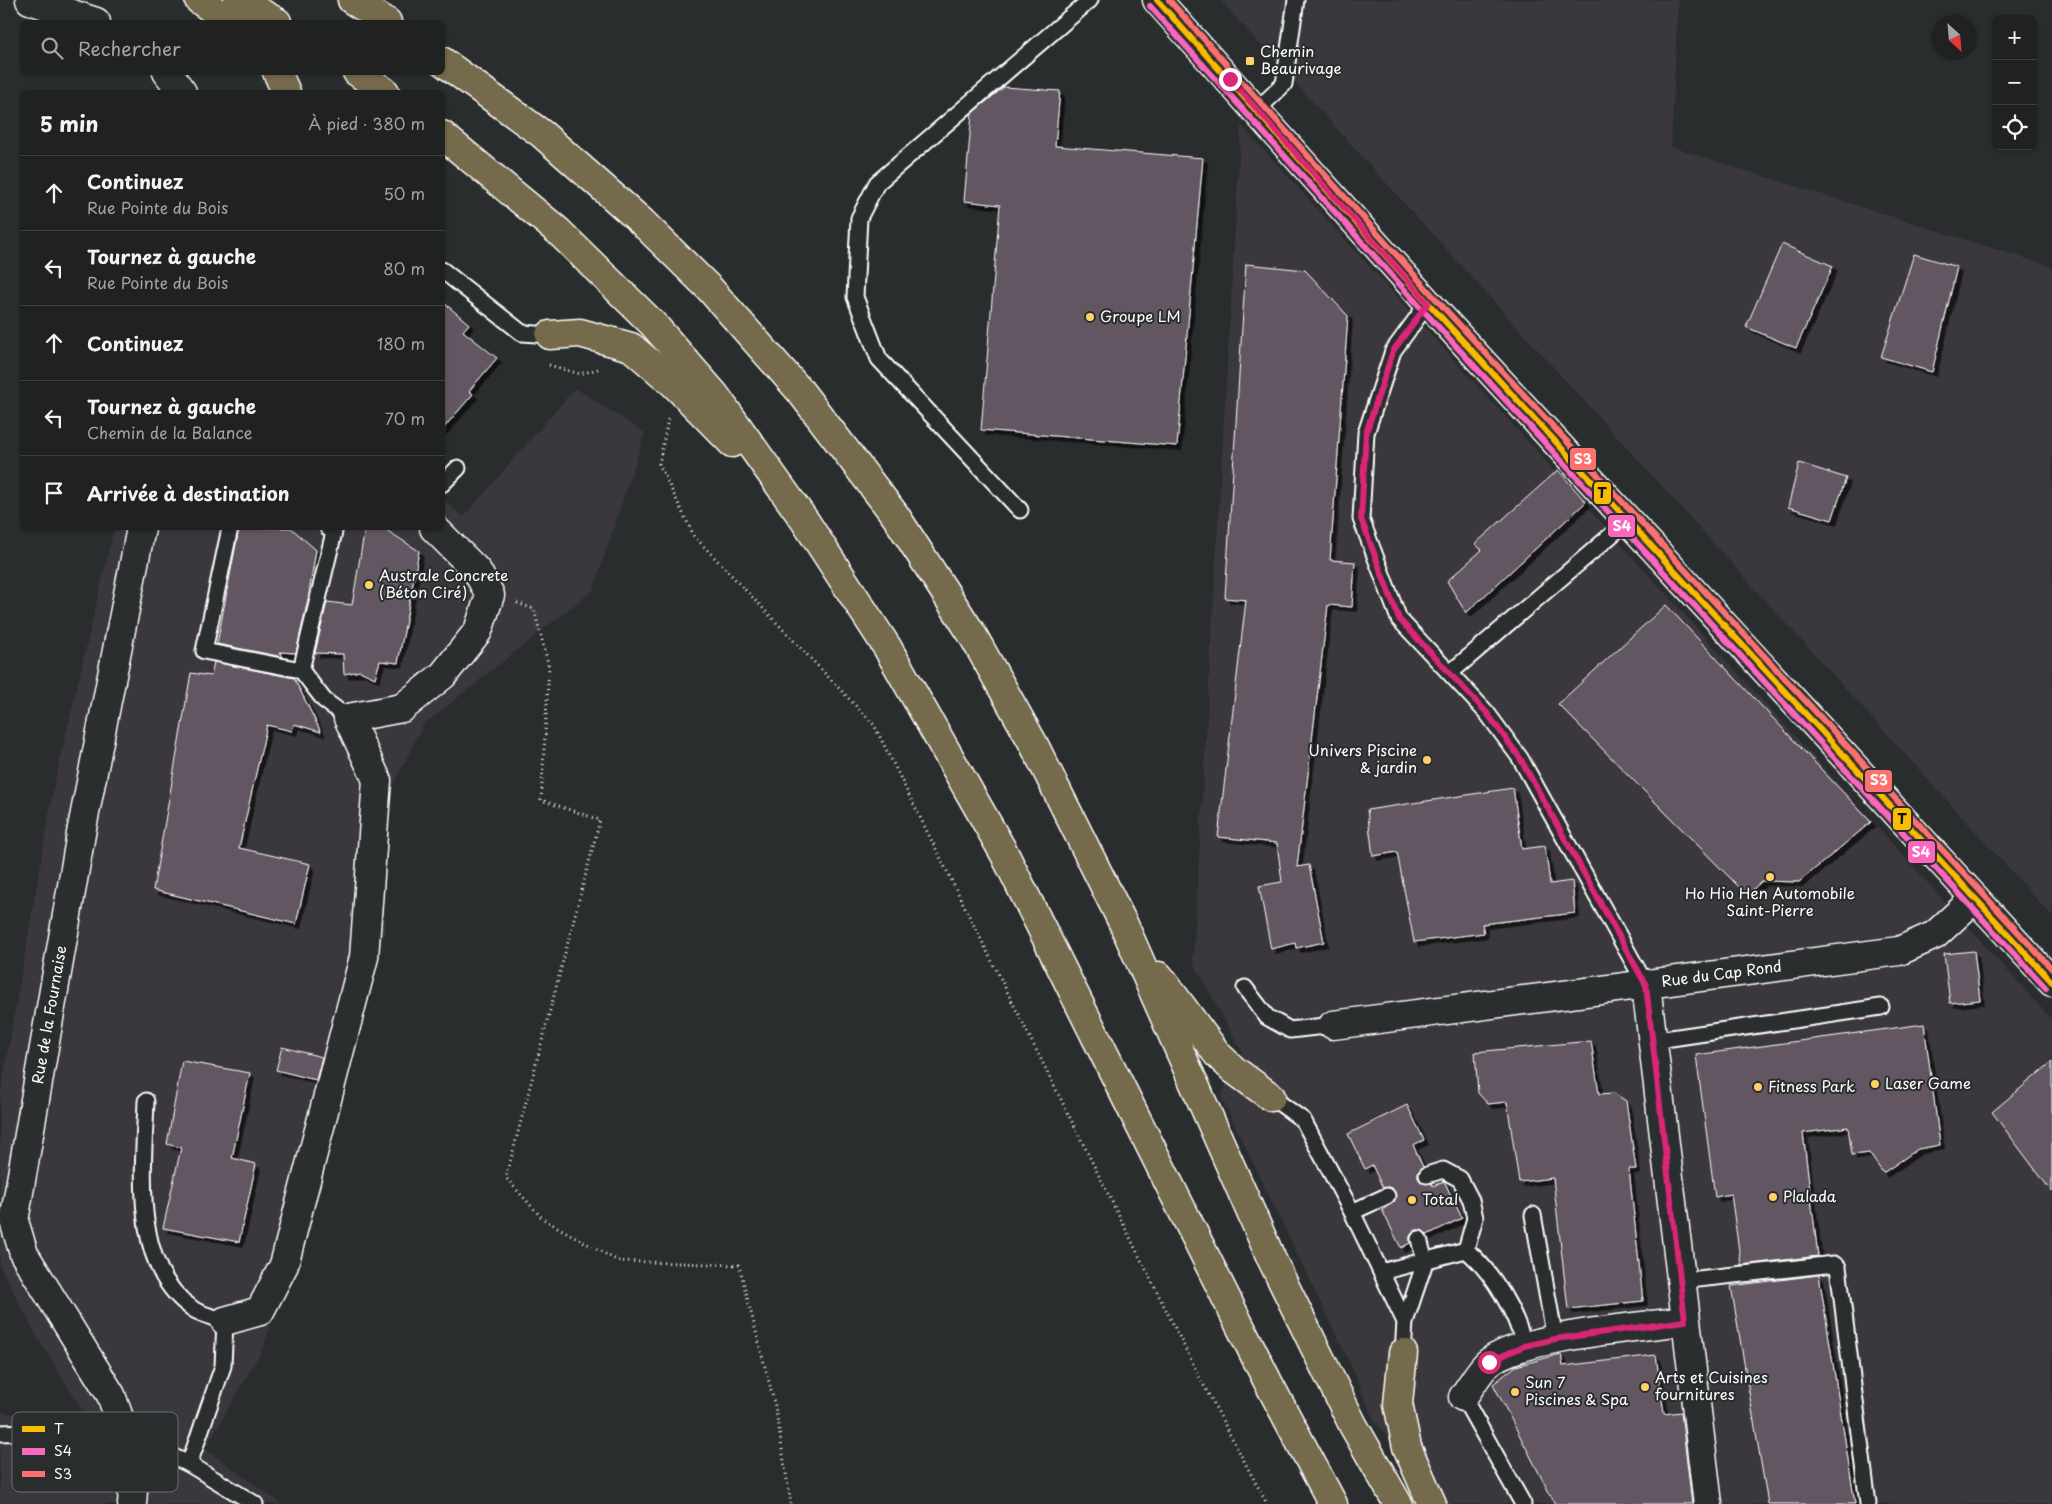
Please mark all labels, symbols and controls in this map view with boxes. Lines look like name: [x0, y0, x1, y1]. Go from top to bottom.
north arrow: [1932, 15, 1977, 60]
map controls: [1992, 15, 2037, 150]
button: +: [1992, 15, 2037, 60]
search box: [20, 20, 445, 75]
icon: search: [38, 34, 66, 62]
text: Rechercher: [78, 34, 181, 62]
place label: Chemin Beaurivage: [1260, 39, 1341, 79]
marker: Chemin Beaurivage: [1244, 55, 1256, 67]
button: −: [1992, 60, 2037, 105]
route end: [1219, 68, 1242, 91]
button: locate: [1992, 105, 2037, 150]
text: 5 min: [40, 107, 98, 139]
text: À pied · 380 m: [308, 111, 425, 135]
text: Continuez: [87, 167, 184, 195]
icon: ahead: [40, 179, 68, 207]
text: 50 m: [384, 181, 425, 205]
text: Rue Pointe du Bois: [87, 195, 228, 219]
text: Tournez à gauche: [87, 242, 256, 270]
icon: left: [40, 254, 68, 282]
text: 80 m: [383, 256, 425, 280]
text: Rue Pointe du Bois: [87, 270, 228, 294]
place label: Groupe LM: [1100, 304, 1181, 327]
marker: Groupe LM: [1084, 311, 1096, 323]
icon: ahead: [40, 329, 68, 357]
text: Continuez: [87, 329, 184, 357]
text: 180 m: [377, 331, 425, 355]
text: Tournez à gauche: [87, 392, 256, 420]
icon: left: [40, 404, 68, 432]
text: 70 m: [385, 406, 425, 430]
text: Chemin de la Balance: [87, 420, 252, 444]
line badge: S3: [1569, 447, 1597, 471]
text: S3: [1574, 448, 1592, 469]
icon: arrive: [40, 479, 68, 507]
text: Arrivée à destination: [87, 479, 290, 507]
line badge: T: [1593, 481, 1612, 505]
text: T: [1597, 482, 1607, 503]
line badge: S4: [1607, 514, 1636, 538]
text: S4: [1613, 515, 1632, 536]
place label: Australe Concrete (Béton Ciré): [379, 563, 509, 603]
marker: Australe Concrete (Béton Ciré): [363, 579, 375, 591]
place label: Univers Piscine & jardin: [1308, 738, 1417, 778]
marker: Univers Piscine & jardin: [1421, 754, 1433, 766]
line badge: S3: [1864, 769, 1893, 793]
text: S3: [1870, 769, 1888, 790]
line badge: T: [1892, 807, 1912, 831]
text: T: [1897, 808, 1907, 829]
line badge: S4: [1907, 840, 1936, 864]
text: S4: [1912, 841, 1931, 862]
marker: Ho Hio Hen Automobile Saint-Pierre: [1764, 871, 1776, 883]
place label: Ho Hio Hen Automobile Saint-Pierre: [1685, 881, 1855, 921]
street label: Rue de la Fournaise: [25, 944, 71, 1086]
street label: Rue du Cap Rond: [1660, 953, 1783, 992]
place label: Laser Game: [1885, 1071, 1971, 1094]
place label: Fitness Park: [1768, 1074, 1855, 1097]
marker: Laser Game: [1869, 1078, 1881, 1090]
marker: Fitness Park: [1752, 1081, 1764, 1093]
place label: Plalada: [1783, 1184, 1837, 1207]
place label: Total: [1422, 1187, 1458, 1210]
marker: Plalada: [1767, 1191, 1779, 1203]
marker: Total: [1406, 1194, 1418, 1206]
route start: [1478, 1351, 1501, 1374]
place label: Arts et Cuisines fournitures: [1655, 1365, 1768, 1405]
place label: Sun 7 Piscines & Spa: [1525, 1370, 1629, 1410]
marker: Arts et Cuisines fournitures: [1639, 1381, 1651, 1393]
marker: Sun 7 Piscines & Spa: [1509, 1386, 1521, 1398]
legend: [12, 1412, 178, 1492]
text: T: [54, 1418, 64, 1439]
text: S4: [54, 1440, 72, 1461]
text: S3: [54, 1463, 72, 1484]

